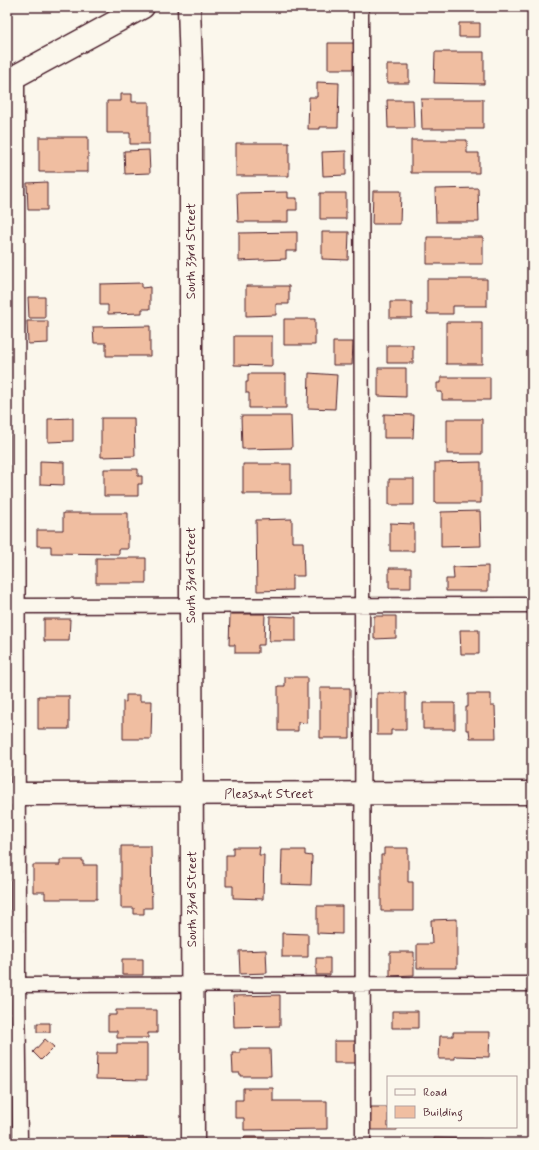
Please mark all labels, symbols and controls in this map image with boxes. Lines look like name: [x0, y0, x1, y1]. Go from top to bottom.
street label: South 33rd Street: [183, 203, 200, 299]
street label: South 33rd Street: [183, 527, 200, 623]
street label: Pleasant Street: [224, 786, 314, 803]
street label: South 33rd Street: [184, 851, 201, 947]
legend: [387, 1076, 517, 1128]
text: Road: [423, 1085, 447, 1101]
text: Building: [423, 1105, 463, 1122]

